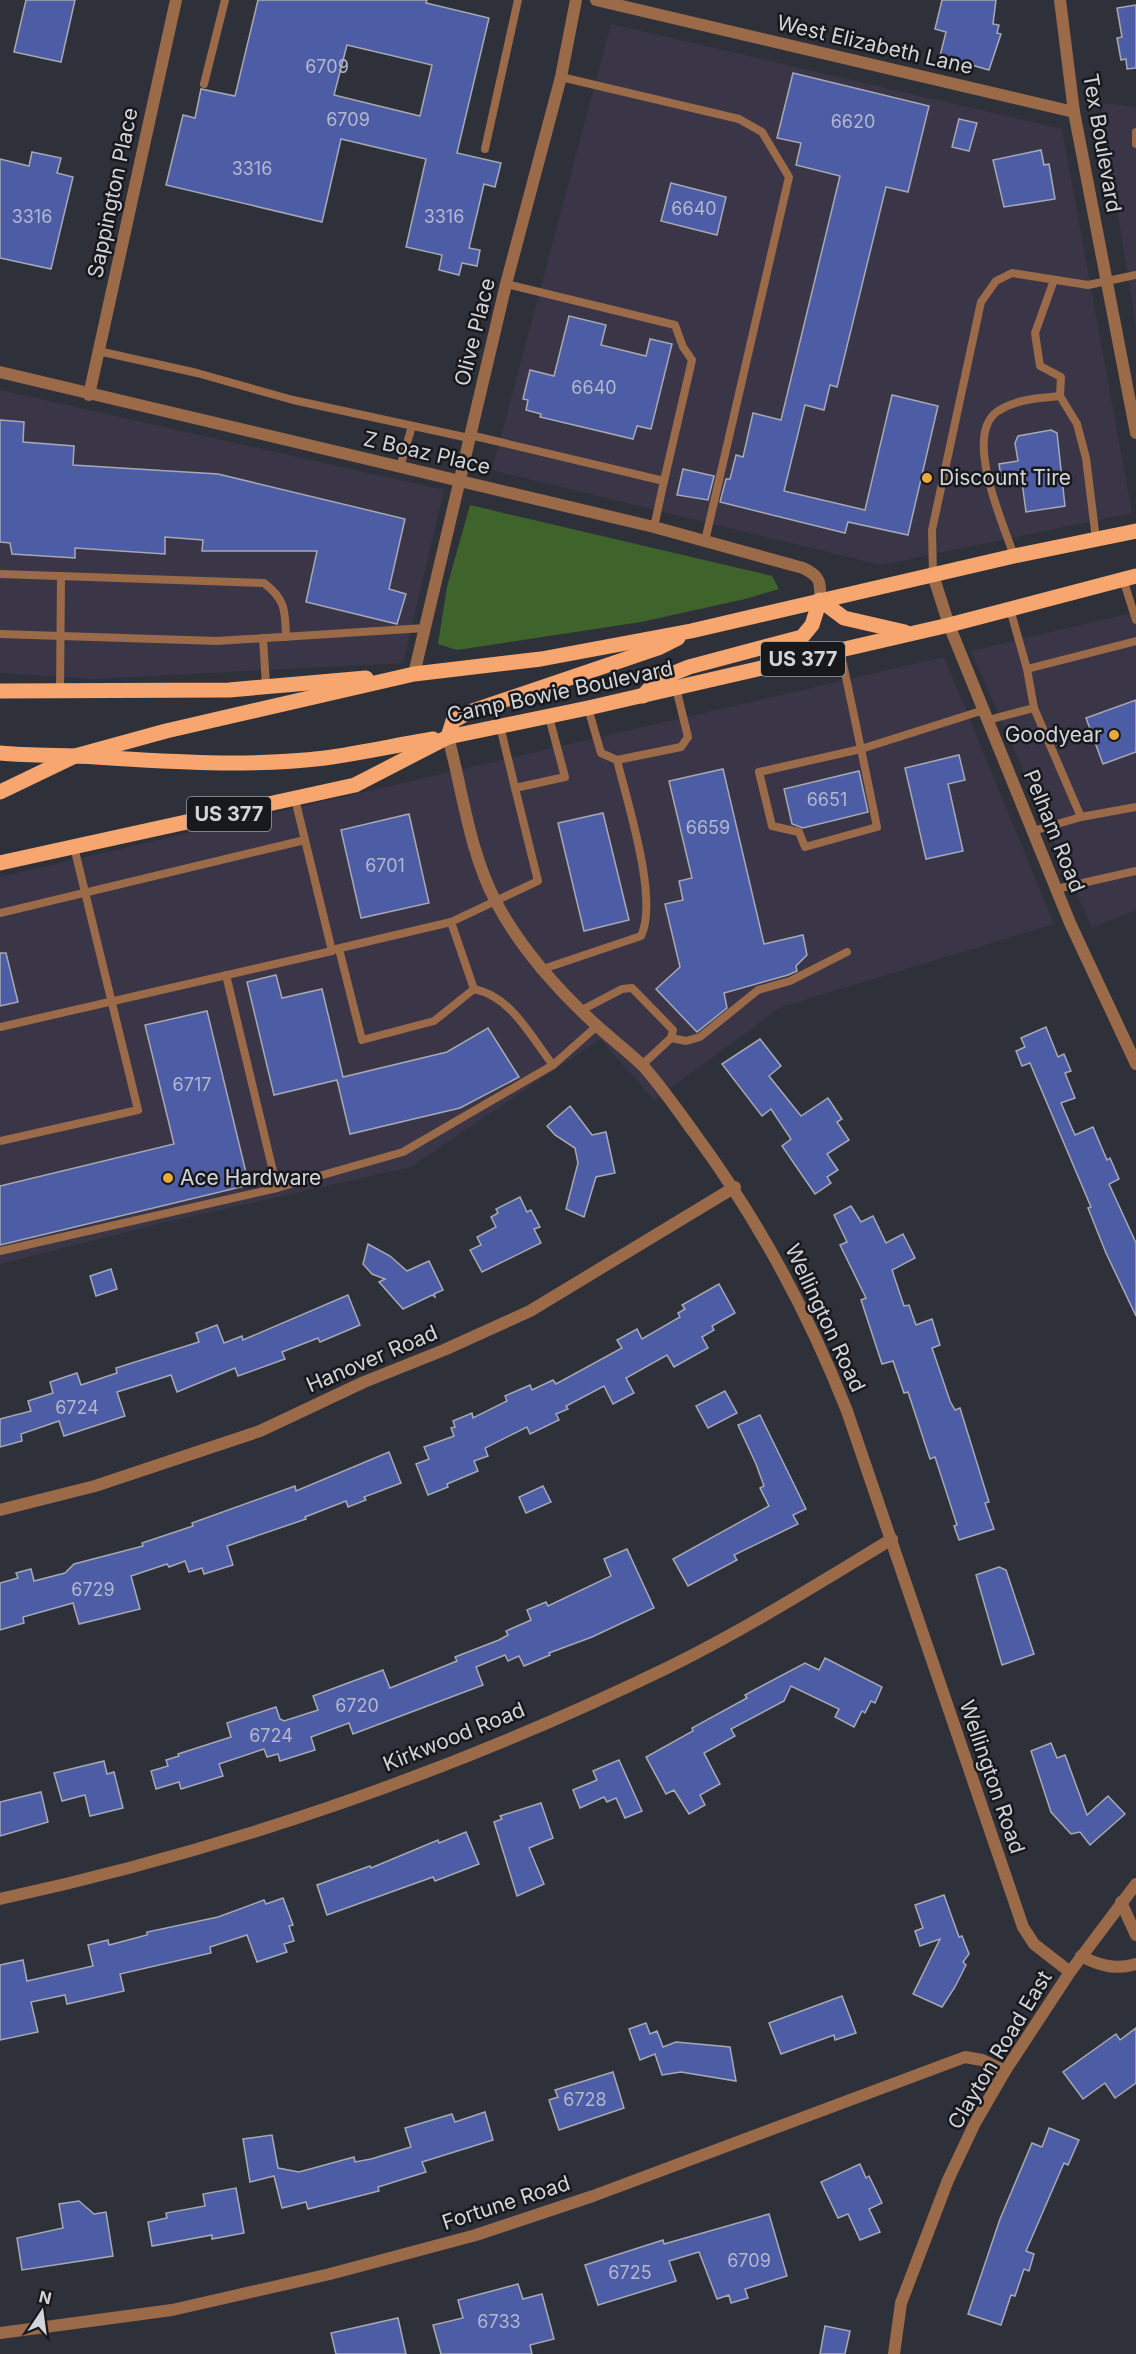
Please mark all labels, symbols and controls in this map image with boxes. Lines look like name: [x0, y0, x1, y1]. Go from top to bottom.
street label: West Elizabeth Lane: [775, 10, 976, 79]
house number: 6709: [305, 56, 349, 77]
street label: Tex Boulevard: [1078, 71, 1127, 214]
street label: Sappington Place: [82, 105, 143, 280]
house number: 6709: [326, 109, 370, 130]
house number: 6620: [831, 111, 875, 132]
house number: 3316: [232, 158, 272, 179]
house number: 6640: [671, 198, 717, 219]
house number: 3316: [12, 206, 52, 227]
house number: 3316: [424, 206, 464, 227]
street label: Olive Place: [449, 275, 500, 388]
house number: 6640: [571, 377, 617, 398]
street label: Z Boaz Place: [361, 426, 493, 479]
place label: Discount Tire: [939, 465, 1071, 490]
marker: Discount Tire: [920, 471, 934, 485]
road number: US 377: [761, 642, 845, 676]
street label: Camp Bowie Boulevard: [445, 655, 675, 728]
place label: Goodyear: [1005, 722, 1102, 747]
marker: Goodyear: [1107, 728, 1121, 742]
street label: Pelham Road: [1019, 766, 1090, 896]
house number: 6651: [807, 789, 847, 810]
road number: US 377: [187, 797, 271, 831]
house number: 6659: [686, 817, 730, 838]
house number: 6701: [365, 855, 405, 876]
house number: 6717: [173, 1074, 211, 1095]
place label: Ace Hardware: [180, 1165, 321, 1190]
marker: Ace Hardware: [161, 1171, 175, 1185]
street label: Wellington Road: [780, 1240, 871, 1396]
street label: Hanover Road: [302, 1320, 441, 1397]
house number: 6724: [55, 1397, 99, 1418]
house number: 6729: [71, 1579, 115, 1600]
house number: 6720: [335, 1695, 379, 1716]
street label: Kirkwood Road: [379, 1697, 528, 1776]
street label: Wellington Road: [955, 1697, 1030, 1857]
house number: 6724: [249, 1725, 293, 1746]
street label: Clayton Road East: [942, 1966, 1057, 2134]
house number: 6728: [563, 2089, 607, 2110]
street label: Fortune Road: [439, 2170, 573, 2235]
house number: 6709: [727, 2250, 771, 2271]
house number: 6725: [608, 2262, 652, 2283]
north arrow: [12, 2282, 72, 2342]
text: N: [37, 2286, 54, 2309]
house number: 6733: [477, 2311, 521, 2332]

